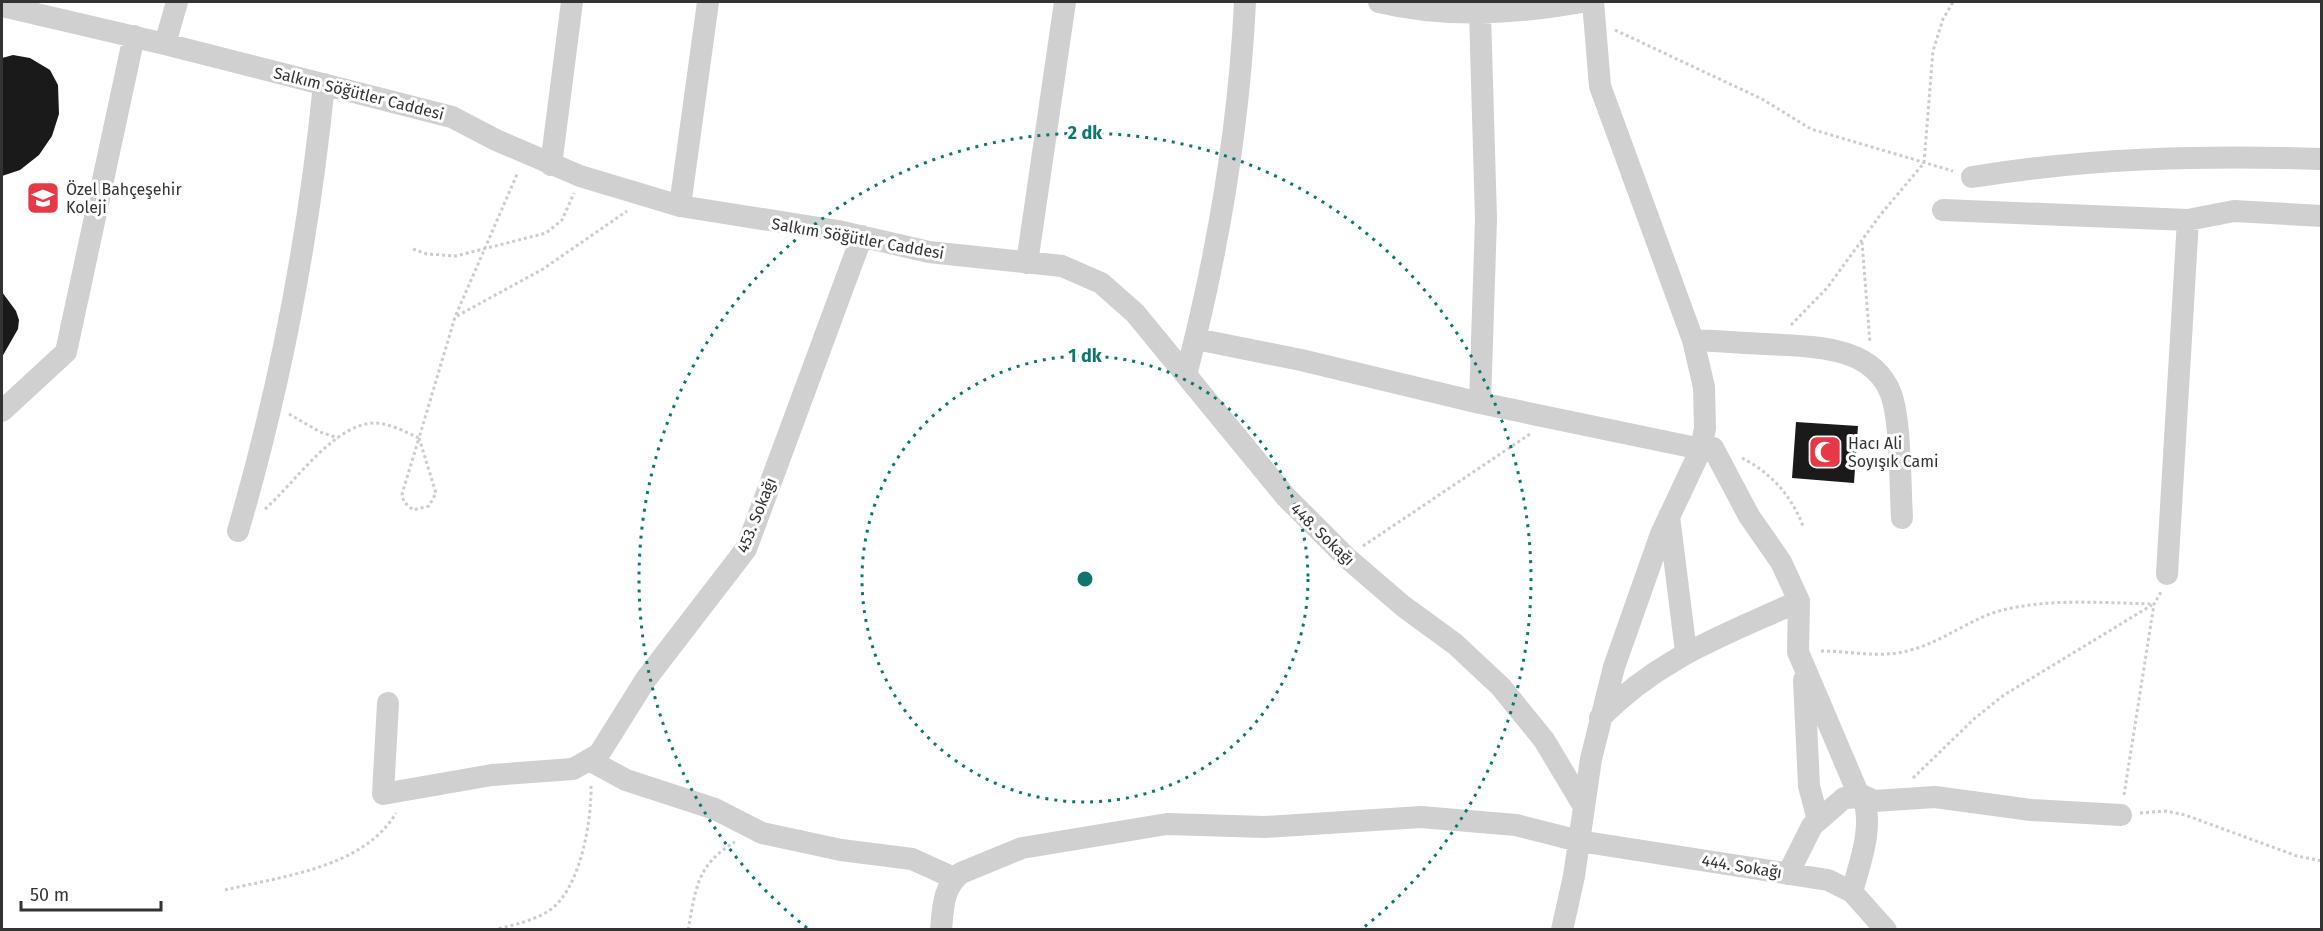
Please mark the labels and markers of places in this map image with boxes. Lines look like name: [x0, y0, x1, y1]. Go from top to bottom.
school or university icon: Özel Bahçeşehir Koleji: [25, 180, 61, 216]
place label: Özel Bahçeşehir Koleji: [66, 180, 182, 217]
mosque icon: Hacı Ali Soyışık Cami: [1807, 434, 1843, 470]
place label: Hacı Ali Soyışık Cami: [1848, 434, 1939, 472]
centre of rings: [1075, 569, 1095, 589]

